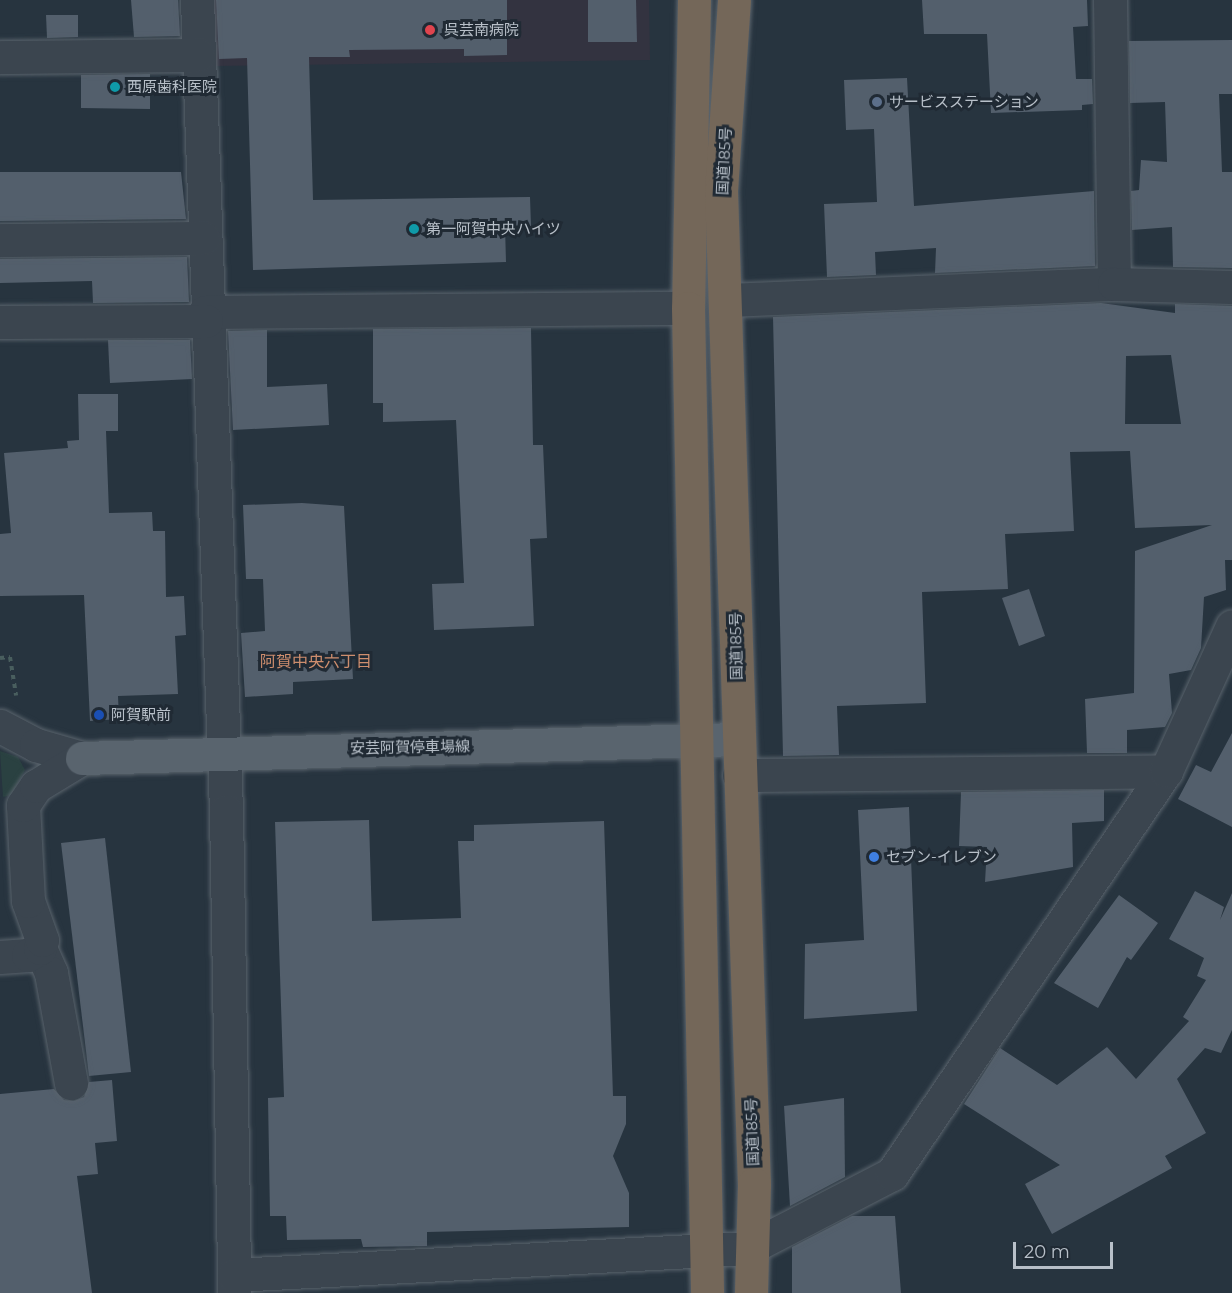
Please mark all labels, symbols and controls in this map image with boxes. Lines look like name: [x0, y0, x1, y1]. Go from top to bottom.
marker: 呉芸南病院: [421, 21, 439, 39]
place label: 呉芸南病院: [444, 21, 519, 39]
place label: 西原歯科医院: [127, 78, 217, 96]
marker: 西原歯科医院: [108, 80, 122, 94]
place label: サービスステーション: [889, 93, 1039, 111]
marker: サービスステーション: [870, 95, 884, 109]
street label: 国道185号: [713, 126, 735, 196]
place label: 第一阿賀中央ハイツ: [426, 220, 561, 238]
marker: 第一阿賀中央ハイツ: [407, 222, 421, 236]
street label: 国道185号: [726, 612, 746, 680]
district label: 阿賀中央六丁目: [260, 652, 372, 672]
place label: 阿賀駅前: [111, 706, 171, 724]
marker: 阿賀駅前: [92, 708, 106, 722]
street label: 安芸阿賀停車場線: [350, 737, 470, 757]
place label: セブン-イレブン: [886, 848, 997, 866]
marker: セブン-イレブン: [867, 850, 881, 864]
street label: 国道185号: [742, 1097, 762, 1167]
scale bar: [1016, 1230, 1116, 1268]
text: 20 m: [1024, 1241, 1070, 1263]

